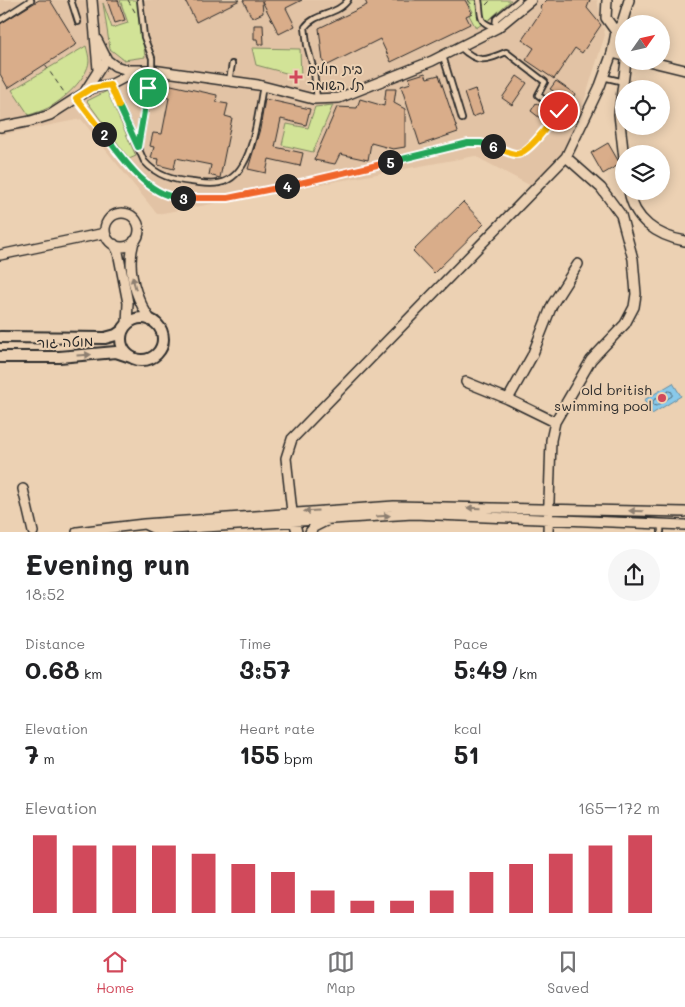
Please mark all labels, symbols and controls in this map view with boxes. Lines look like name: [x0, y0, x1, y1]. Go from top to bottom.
north arrow: [615, 15, 670, 70]
map controls: [615, 15, 670, 200]
place label: בית חולים תל השומר: [307, 59, 365, 94]
pin: [127, 67, 169, 109]
marker: בית חולים תל השומר: [289, 70, 303, 84]
icon: arrive: [134, 74, 162, 102]
button: locate: [615, 80, 670, 135]
pin: [538, 90, 580, 132]
icon: check: [545, 97, 573, 125]
pin: 2: [92, 122, 116, 146]
text: 2: [101, 125, 108, 144]
pin: 6: [480, 134, 506, 158]
text: 6: [489, 137, 498, 156]
button: layers: [615, 145, 670, 200]
pin: 5: [378, 150, 402, 174]
text: 5: [386, 153, 395, 172]
pin: 4: [274, 174, 300, 198]
text: 4: [283, 177, 292, 196]
pin: 3: [170, 186, 196, 210]
text: 3: [179, 189, 188, 208]
one-way arrow: [130, 275, 138, 290]
street label: מוטה גור: [36, 331, 94, 352]
one-way arrow: [77, 351, 93, 359]
place label: old british swimming pool: [554, 380, 652, 415]
marker: old british swimming pool: [656, 392, 668, 404]
one-way arrow: [466, 503, 482, 511]
one-way arrow: [628, 507, 644, 515]
one-way arrow: [303, 508, 319, 516]
one-way arrow: [375, 511, 391, 519]
text: Evening run: [25, 546, 190, 582]
button: share: [608, 549, 660, 601]
text: 18:52: [25, 583, 65, 604]
text: Distance: [25, 634, 85, 653]
text: Time: [239, 634, 271, 653]
text: Pace: [454, 634, 488, 653]
text: 0.68: [25, 653, 79, 685]
text: 3:57: [239, 653, 291, 685]
text: 5:49: [454, 653, 507, 685]
text: km: [79, 664, 102, 683]
text: /km: [507, 664, 538, 683]
text: Elevation: [25, 719, 88, 738]
text: Heart rate: [239, 719, 315, 738]
text: kcal: [454, 719, 482, 738]
text: 7: [25, 738, 39, 770]
text: 155: [239, 738, 280, 770]
text: 51: [454, 738, 479, 770]
text: m: [39, 749, 55, 768]
text: bpm: [280, 749, 313, 768]
text: Elevation: [25, 797, 97, 818]
text: 165–172 m: [578, 797, 660, 818]
tab: Home: [96, 948, 134, 997]
tab: Map: [327, 948, 355, 997]
tab: Saved: [547, 948, 589, 997]

